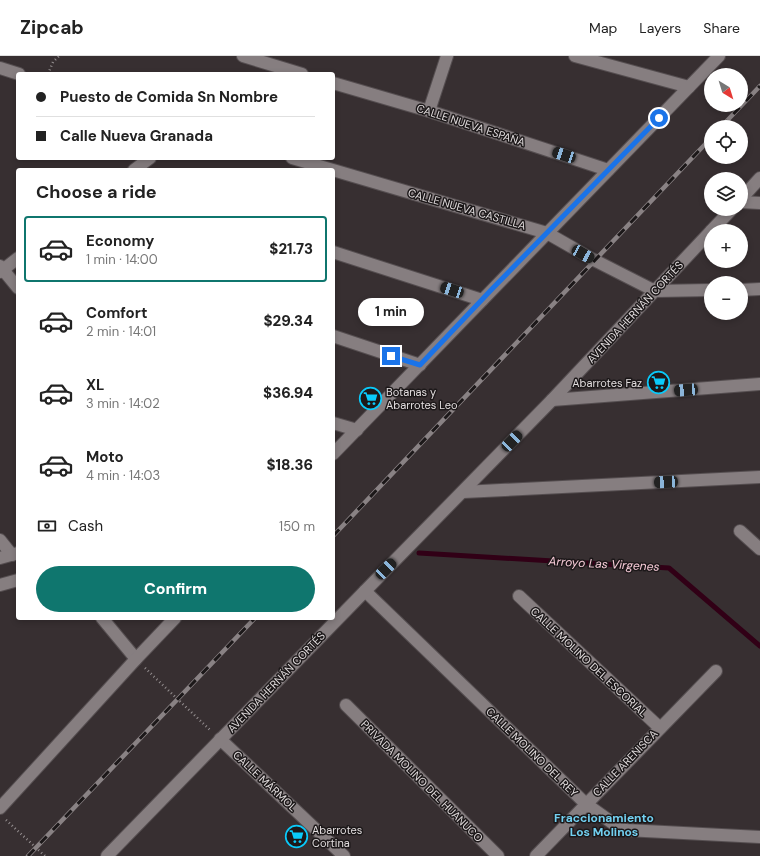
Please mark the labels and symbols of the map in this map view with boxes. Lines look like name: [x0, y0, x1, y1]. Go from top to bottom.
north arrow: [704, 68, 748, 112]
street label: CALLE NUEVA ESPAÑA: [415, 101, 527, 149]
route start: [650, 109, 668, 127]
car: [551, 146, 577, 164]
street label: CALLE NUEVA CASTILLA: [406, 185, 528, 233]
car: [570, 243, 596, 265]
street label: AVENIDA HERNÁN CORTÉS: [584, 258, 686, 366]
car: [439, 281, 465, 299]
callout: 1 min: [358, 298, 424, 326]
route end: [382, 347, 400, 365]
supermarket icon: Abarrotes Faz: [645, 370, 671, 396]
place label: Abarrotes Faz: [572, 376, 642, 390]
car: [674, 383, 698, 397]
supermarket icon: Botanas y Abarrotes Leo: [357, 385, 383, 411]
place label: Botanas y Abarrotes Leo: [386, 385, 458, 412]
car: [499, 428, 525, 454]
car: [654, 475, 678, 489]
water label: Arroyo Las Virgenes: [547, 553, 660, 575]
car: [373, 556, 399, 582]
street label: CALLE MOLINO DEL ESCORIAL: [528, 604, 650, 720]
street label: AVENIDA HERNÁN CORTÉS: [224, 629, 328, 735]
street label: CALLE MOLINO DEL REY: [483, 704, 581, 800]
street label: PRIVADA MOLINO DEL HUANUCO: [358, 717, 486, 845]
street label: CALLE ARENISCA: [590, 727, 660, 799]
street label: CALLE MÁRMOL: [230, 748, 300, 814]
district label: Fraccionamiento Los Molinos: [554, 810, 654, 840]
supermarket icon: Abarrotes Cortina: [283, 823, 309, 849]
place label: Abarrotes Cortina: [312, 823, 362, 850]

